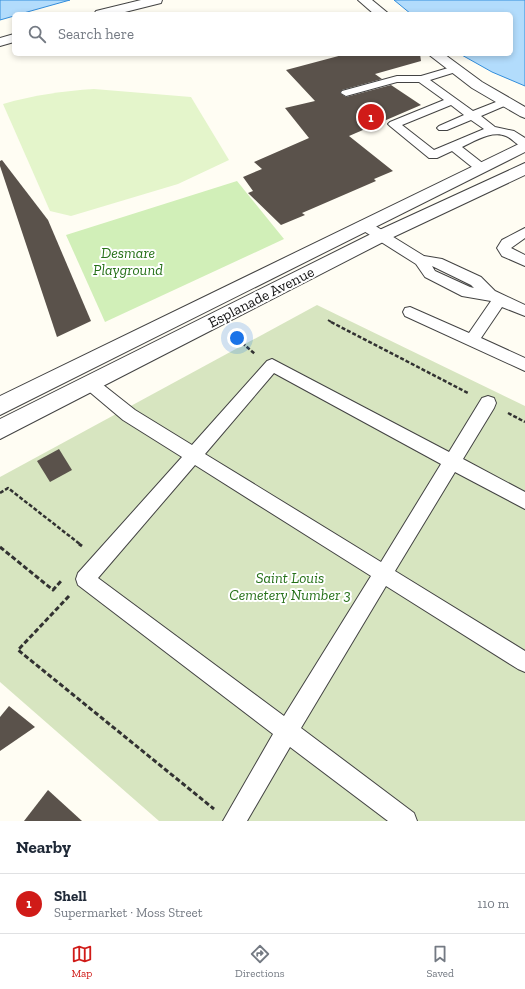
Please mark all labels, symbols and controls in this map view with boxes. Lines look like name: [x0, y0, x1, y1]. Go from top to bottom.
search box: [12, 12, 513, 56]
icon: search: [26, 23, 48, 45]
text: Search here: [58, 25, 134, 43]
pin: 1: [358, 102, 384, 132]
park label: Desmare Playground: [93, 244, 163, 279]
street label: Esplanade Avenue: [205, 263, 317, 331]
your location: [227, 328, 247, 348]
park label: Saint Louis Cemetery Number 3: [229, 569, 351, 604]
text: Nearby: [16, 837, 71, 857]
text: Shell: [54, 887, 87, 905]
text: 1: [26, 896, 32, 911]
text: 110 m: [477, 896, 509, 911]
text: Supermarket · Moss Street: [54, 905, 202, 920]
tab: Map: [71, 943, 93, 980]
tab: Directions: [235, 943, 285, 980]
tab: Saved: [426, 943, 454, 980]

